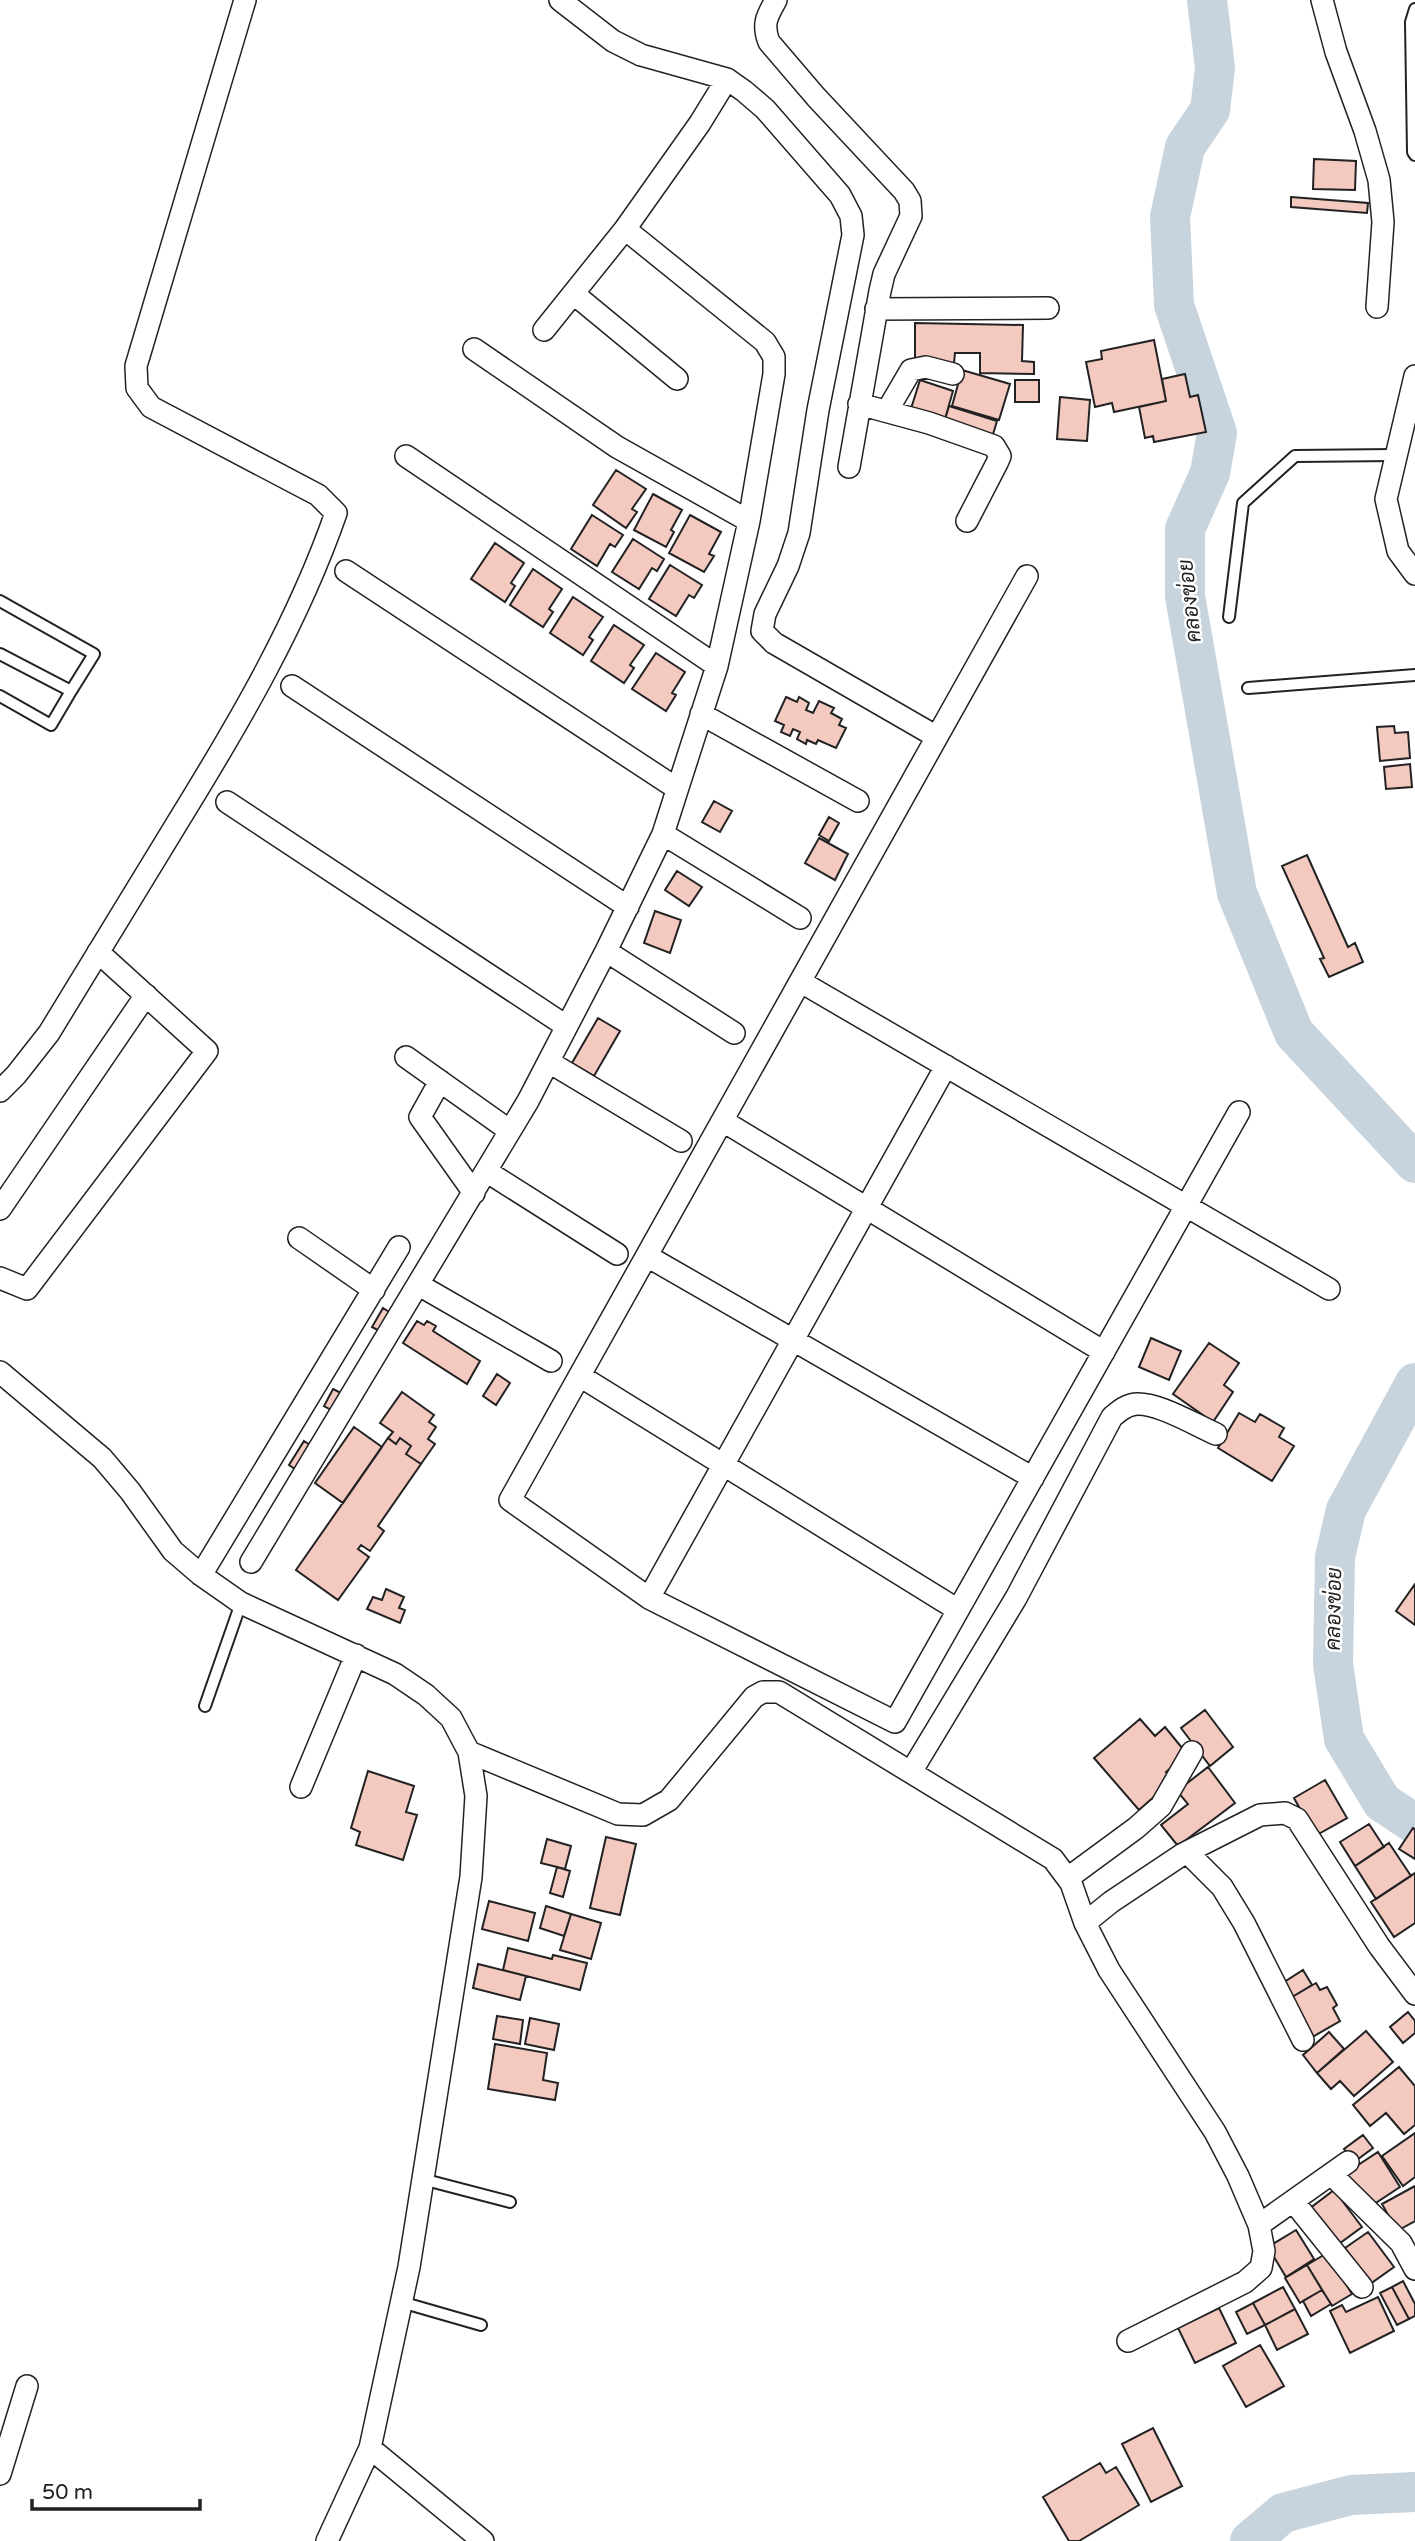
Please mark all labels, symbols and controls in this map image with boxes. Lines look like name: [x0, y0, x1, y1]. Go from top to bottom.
water label: คลองข่อย: [1173, 558, 1207, 644]
water label: คลองข่อย: [1321, 1567, 1347, 1651]
scale bar: [32, 2468, 200, 2512]
text: 50 m: [42, 2480, 93, 2505]

